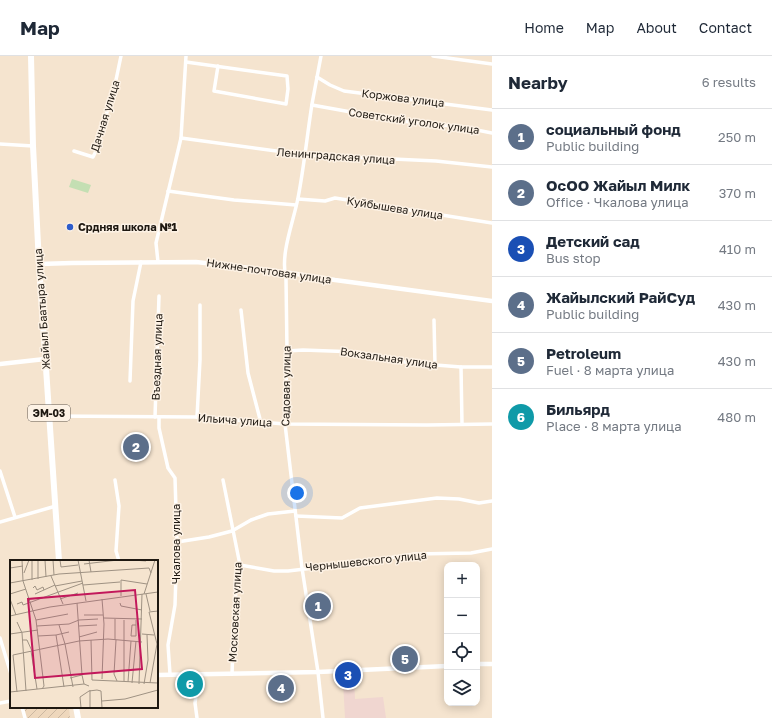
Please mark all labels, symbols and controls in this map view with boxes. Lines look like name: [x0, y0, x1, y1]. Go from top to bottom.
text: Map: [20, 16, 60, 39]
text: Home: [524, 19, 564, 36]
text: Map: [586, 19, 614, 36]
text: About: [636, 19, 677, 36]
text: Contact: [699, 19, 752, 36]
text: Nearby: [508, 72, 568, 93]
text: 6 results: [702, 74, 756, 90]
street label: Дачная улица: [87, 78, 122, 153]
street label: Коржова улица: [361, 86, 445, 109]
street label: Советский уголок улица: [348, 105, 480, 136]
text: социальный фонд: [546, 120, 681, 138]
text: 1: [518, 129, 524, 145]
text: 250 m: [718, 129, 756, 145]
text: Public building: [546, 138, 639, 154]
street label: Ленинградская улица: [276, 145, 396, 166]
text: ОсОО Жайыл Милк: [546, 176, 690, 194]
text: 2: [517, 185, 525, 201]
text: 370 m: [719, 185, 756, 201]
street label: Куйбышева улица: [346, 193, 444, 222]
text: Office · Чкалова улица: [546, 194, 689, 210]
place label: Срдняя школа №1: [78, 220, 178, 233]
marker: Срдняя школа №1: [65, 222, 75, 232]
text: Детский сад: [546, 232, 640, 250]
text: 3: [517, 241, 525, 257]
text: 410 m: [719, 241, 756, 257]
street label: Жайыл Баатыра улица: [31, 248, 52, 370]
text: Bus stop: [546, 250, 601, 266]
street label: Нижне-почтовая улица: [206, 255, 332, 286]
text: Жайылский РайСуд: [546, 288, 695, 306]
text: 4: [517, 297, 525, 313]
text: 430 m: [718, 297, 756, 313]
text: Public building: [546, 306, 639, 322]
street label: Въездная улица: [148, 313, 165, 401]
street label: Вокзальная улица: [339, 344, 439, 371]
text: Petroleum: [546, 344, 621, 362]
street label: Садовая улица: [278, 346, 293, 426]
text: 5: [517, 353, 525, 369]
text: 430 m: [718, 353, 756, 369]
text: Fuel · 8 марта улица: [546, 362, 674, 378]
text: Бильярд: [546, 400, 610, 418]
road number: ЭМ-03: [28, 405, 70, 421]
text: 6: [517, 409, 525, 425]
text: 480 m: [717, 409, 756, 425]
street label: Ильича улица: [197, 410, 273, 429]
text: Place · 8 марта улица: [546, 418, 682, 434]
pin: 2: [123, 432, 149, 462]
your location: [287, 483, 307, 503]
street label: Чкалова улица: [169, 504, 182, 584]
street label: Чернышевского улица: [305, 548, 427, 573]
inset map: [10, 560, 158, 708]
street label: Московская улица: [225, 561, 244, 663]
map controls: [444, 562, 480, 706]
button: +: [444, 562, 480, 598]
pin: 1: [305, 591, 331, 621]
button: −: [444, 598, 480, 634]
button: locate: [444, 634, 480, 670]
pin: 5: [392, 644, 418, 674]
pin: 3: [335, 660, 361, 690]
pin: 6: [177, 669, 203, 699]
button: layers: [444, 670, 480, 706]
pin: 4: [268, 673, 294, 703]

